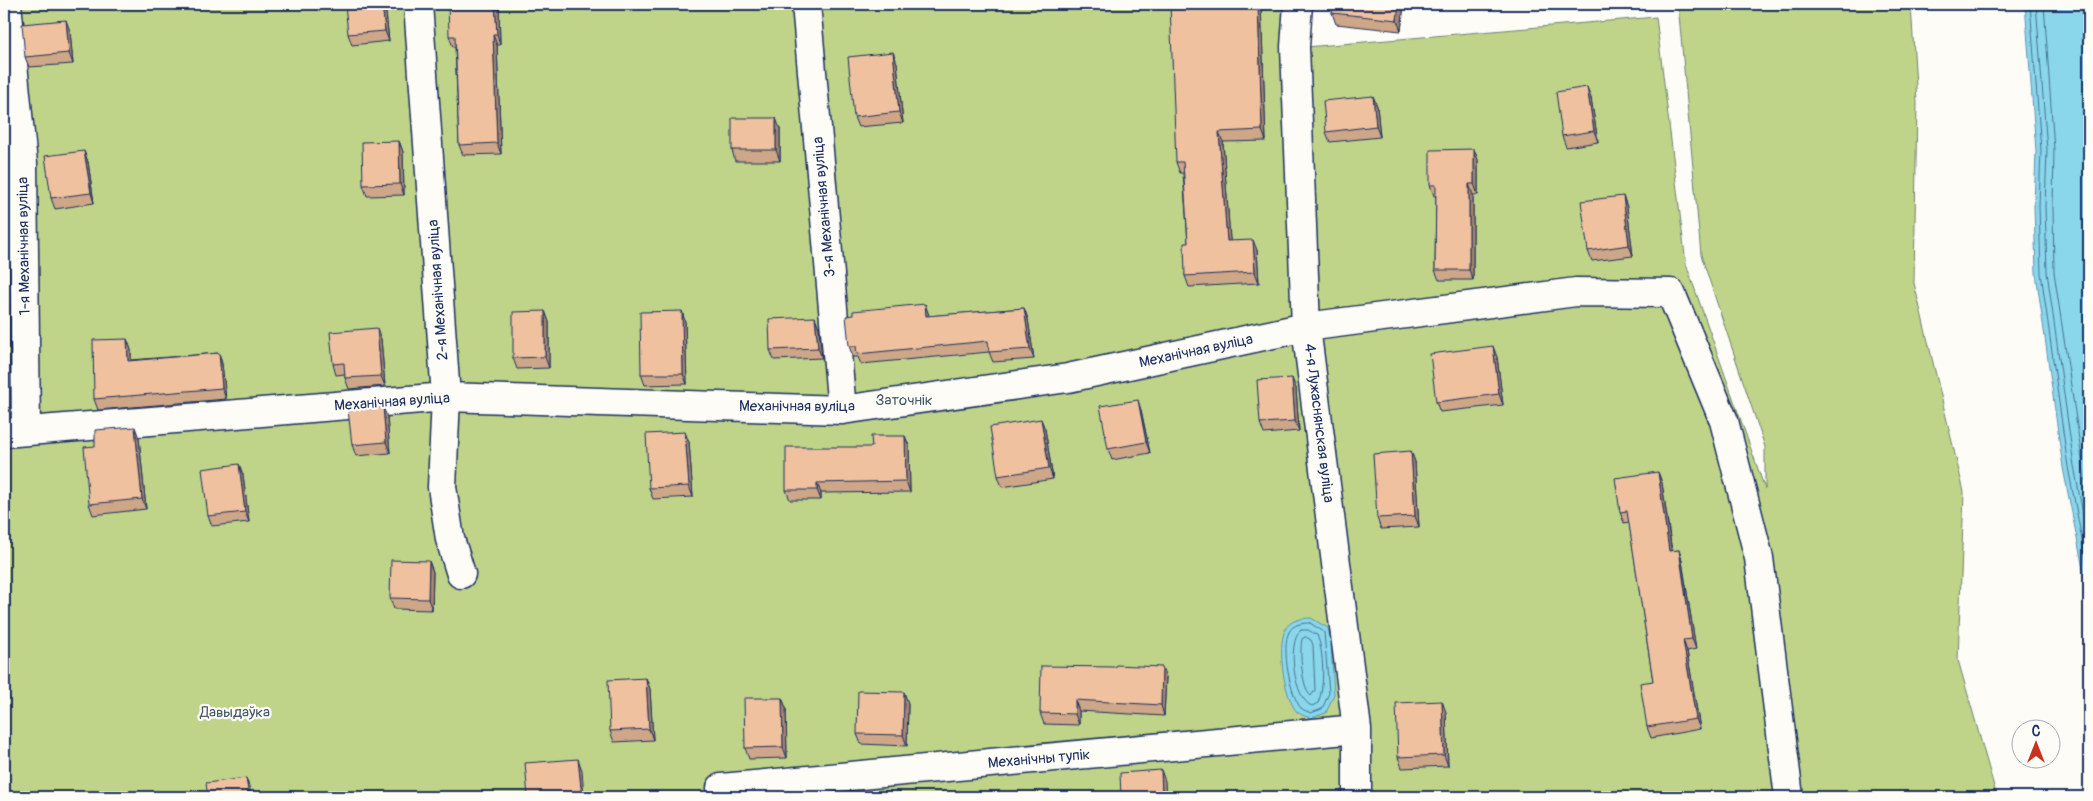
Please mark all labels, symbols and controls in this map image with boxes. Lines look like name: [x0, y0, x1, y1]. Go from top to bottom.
street label: 3-я Механічная вуліца: [808, 136, 840, 278]
street label: 1-я Механічная вуліца: [13, 177, 35, 315]
street label: 2-я Механічная вуліца: [424, 219, 452, 361]
street label: Механічная вуліца: [1137, 330, 1255, 372]
street label: 4-я Лужаснянская вуліца: [1300, 342, 1338, 504]
street label: Механічная вуліца: [334, 388, 450, 416]
park label: Заточнік: [875, 391, 933, 410]
street label: Механічная вуліца: [739, 397, 855, 416]
park label: Давыдаўка: [199, 703, 270, 722]
north arrow: [2010, 718, 2060, 768]
text: С: [2032, 723, 2041, 740]
street label: Механічны тупік: [987, 745, 1091, 773]

